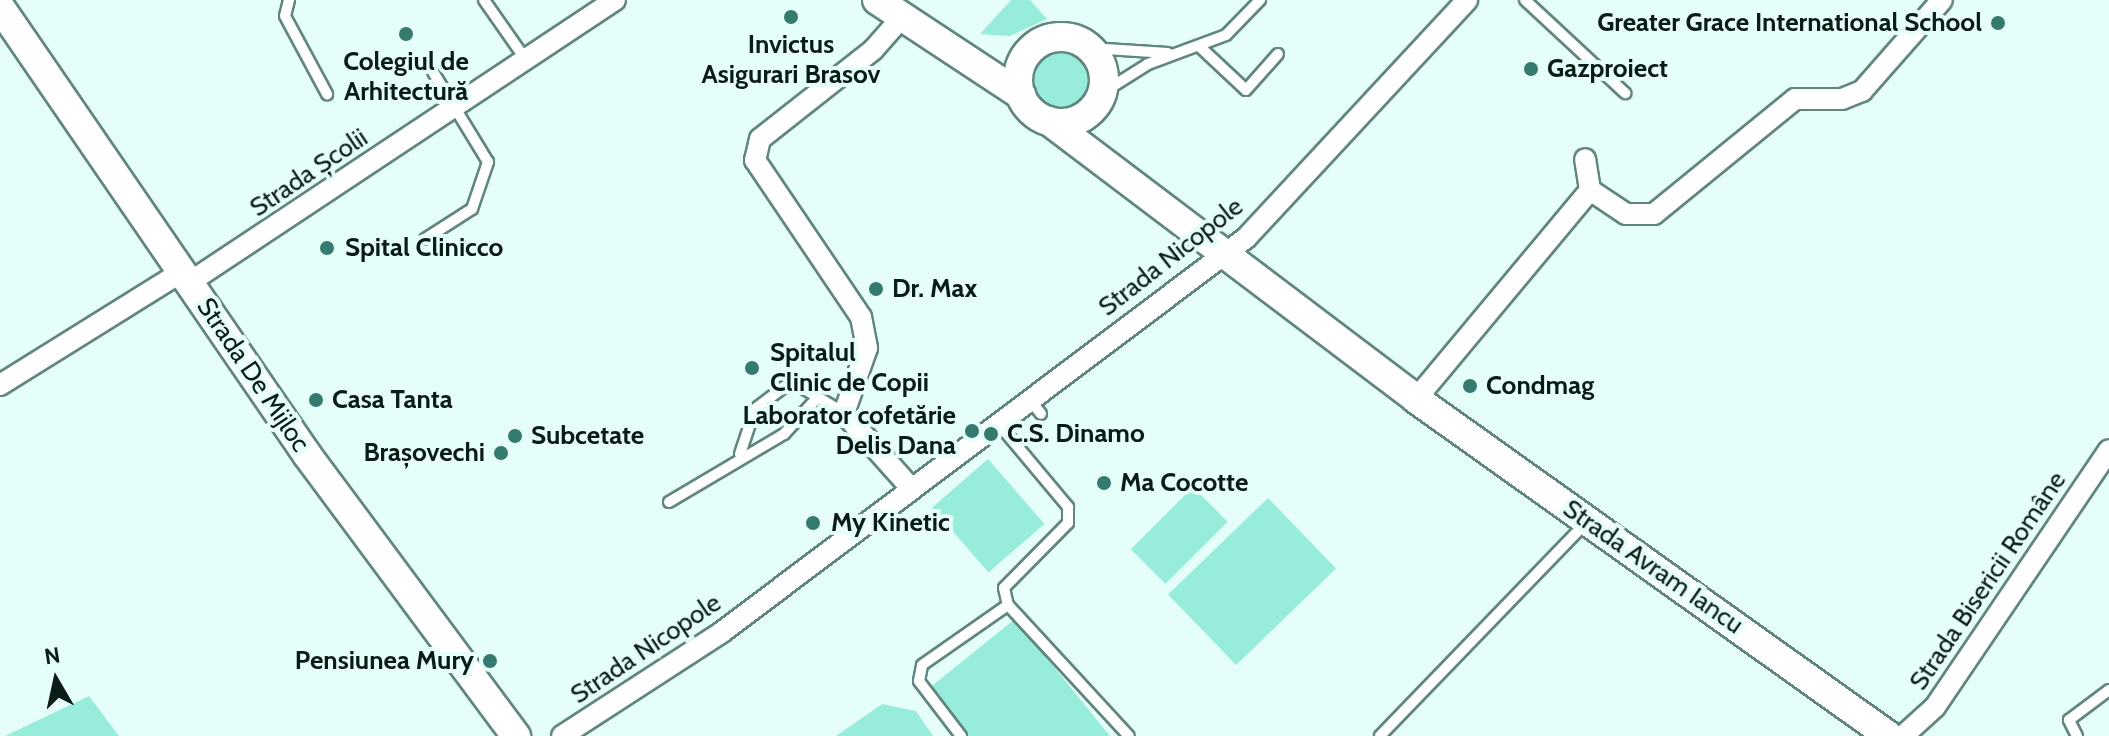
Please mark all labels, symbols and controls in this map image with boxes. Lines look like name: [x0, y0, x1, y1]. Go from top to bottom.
place label: Greater Grace International School: [1597, 7, 1982, 39]
marker: Invictus Asigurari Brasov: [782, 8, 800, 26]
marker: Greater Grace International School: [1989, 14, 2007, 32]
marker: Colegiul de Arhitectură: [397, 25, 415, 43]
place label: Invictus Asigurari Brasov: [702, 29, 880, 90]
place label: Colegiul de Arhitectură: [343, 46, 469, 108]
place label: Gazproiect: [1547, 53, 1668, 85]
marker: Gazproiect: [1522, 60, 1540, 78]
street label: Strada Școlii: [244, 122, 374, 224]
street label: Strada Nicopole: [1093, 191, 1249, 323]
place label: Spital Clinicco: [345, 232, 503, 264]
marker: Spital Clinicco: [316, 237, 338, 259]
place label: Dr. Max: [892, 273, 977, 305]
marker: Dr. Max: [867, 280, 885, 298]
street label: Strada De Mijloc: [190, 292, 316, 458]
place label: Spitalul Clinic de Copii: [770, 337, 929, 398]
marker: Spitalul Clinic de Copii: [741, 357, 763, 379]
place label: Condmag: [1486, 370, 1594, 402]
marker: Condmag: [1461, 377, 1479, 395]
place label: Casa Tanta: [332, 384, 453, 416]
marker: Casa Tanta: [307, 391, 325, 409]
place label: Laborator cofetărie Delis Dana: [742, 400, 956, 462]
place label: C.S. Dinamo: [1007, 418, 1145, 450]
place label: Subcetate: [531, 420, 644, 452]
marker: Laborator cofetărie Delis Dana: [963, 422, 981, 440]
marker: C.S. Dinamo: [982, 425, 1000, 443]
marker: Subcetate: [506, 427, 524, 445]
place label: Brașovechi: [363, 437, 485, 469]
marker: Brașovechi: [492, 444, 510, 462]
street label: Strada Bisericii Române: [1903, 466, 2073, 696]
place label: Ma Cocotte: [1120, 467, 1248, 499]
marker: Ma Cocotte: [1095, 474, 1113, 492]
street label: Strada Avram Iancu: [1557, 493, 1749, 641]
place label: My Kinetic: [831, 507, 950, 539]
marker: My Kinetic: [802, 512, 824, 534]
street label: Strada Nicopole: [565, 587, 727, 711]
north arrow: [16, 640, 96, 720]
text: N: [42, 641, 62, 670]
place label: Pensiunea Mury: [295, 645, 474, 677]
marker: Pensiunea Mury: [481, 652, 499, 670]

